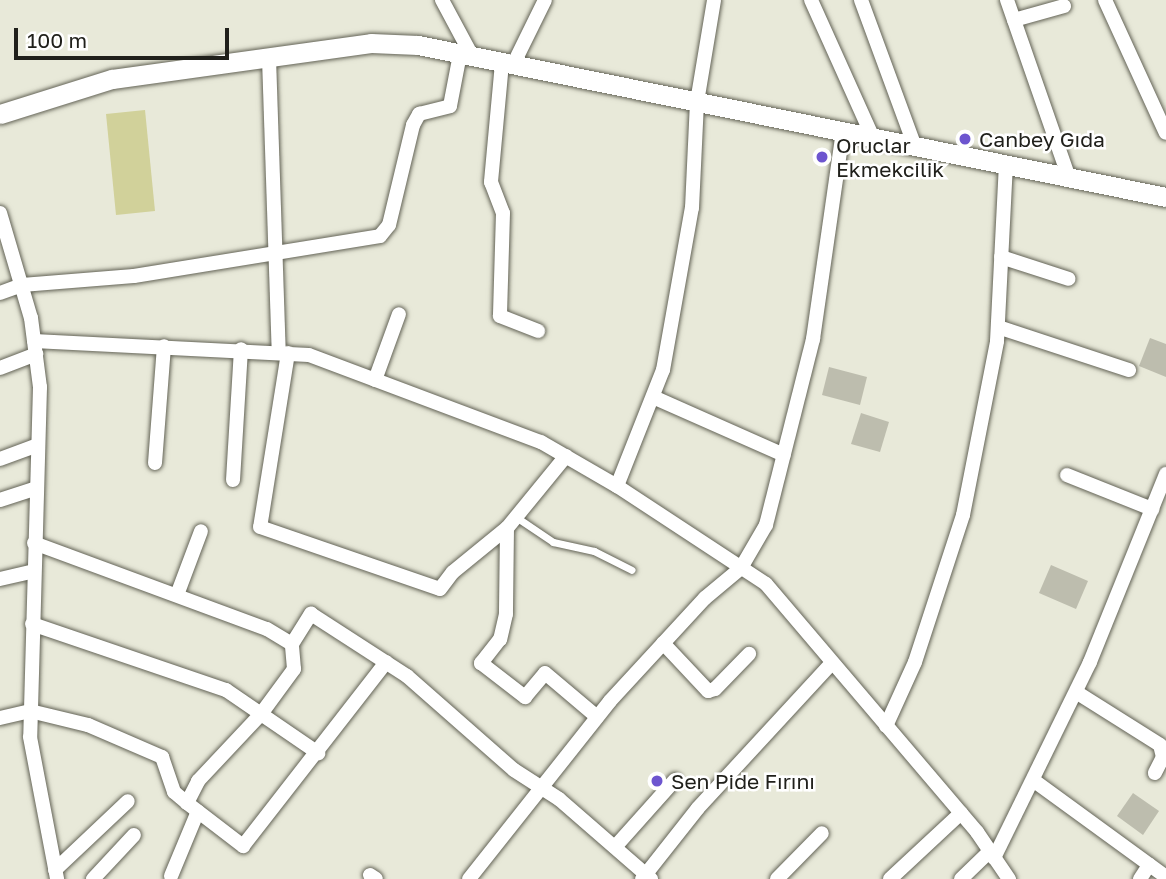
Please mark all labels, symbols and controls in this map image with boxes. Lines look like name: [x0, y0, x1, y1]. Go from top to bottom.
scale bar: [18, 14, 233, 58]
text: 100 m: [27, 27, 87, 53]
place label: Canbey Gıda: [979, 126, 1105, 152]
marker: Canbey Gıda: [957, 131, 973, 147]
place label: Oruclar Ekmekcilik: [836, 132, 944, 182]
marker: Oruclar Ekmekcilik: [814, 149, 830, 165]
place label: Sen Pide Fırını: [671, 768, 815, 794]
marker: Sen Pide Fırını: [649, 773, 665, 789]

